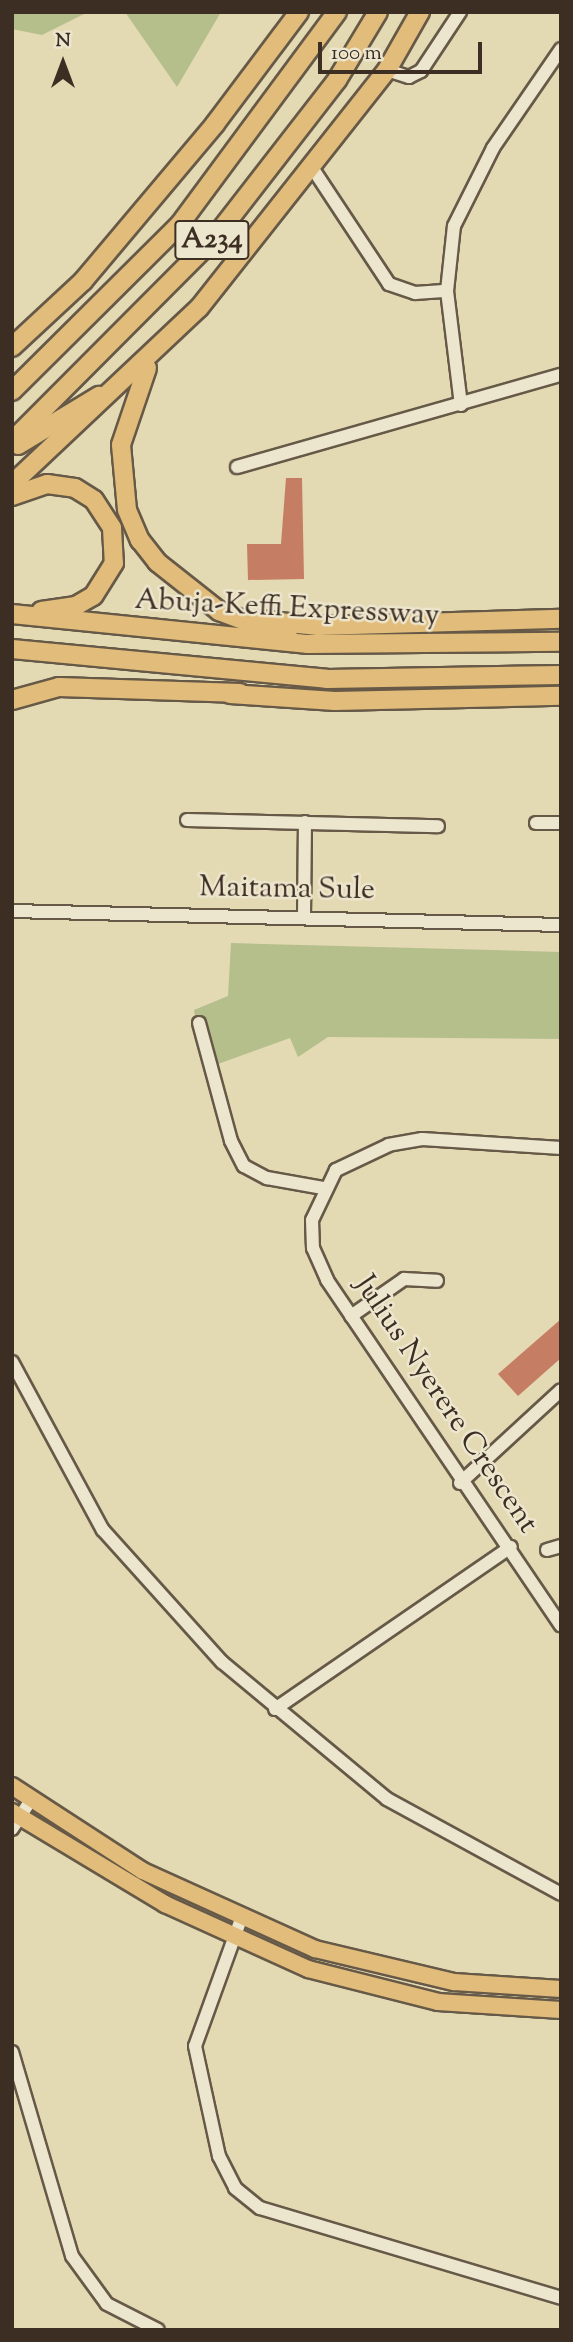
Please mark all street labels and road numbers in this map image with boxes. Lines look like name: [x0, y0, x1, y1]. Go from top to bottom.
road number: A234: [174, 216, 250, 264]
street label: Abuja-Keffi Expressway: [134, 583, 440, 635]
street label: Maitama Sule: [199, 870, 375, 910]
street label: Julius Nyerere Crescent: [345, 1269, 545, 1541]

